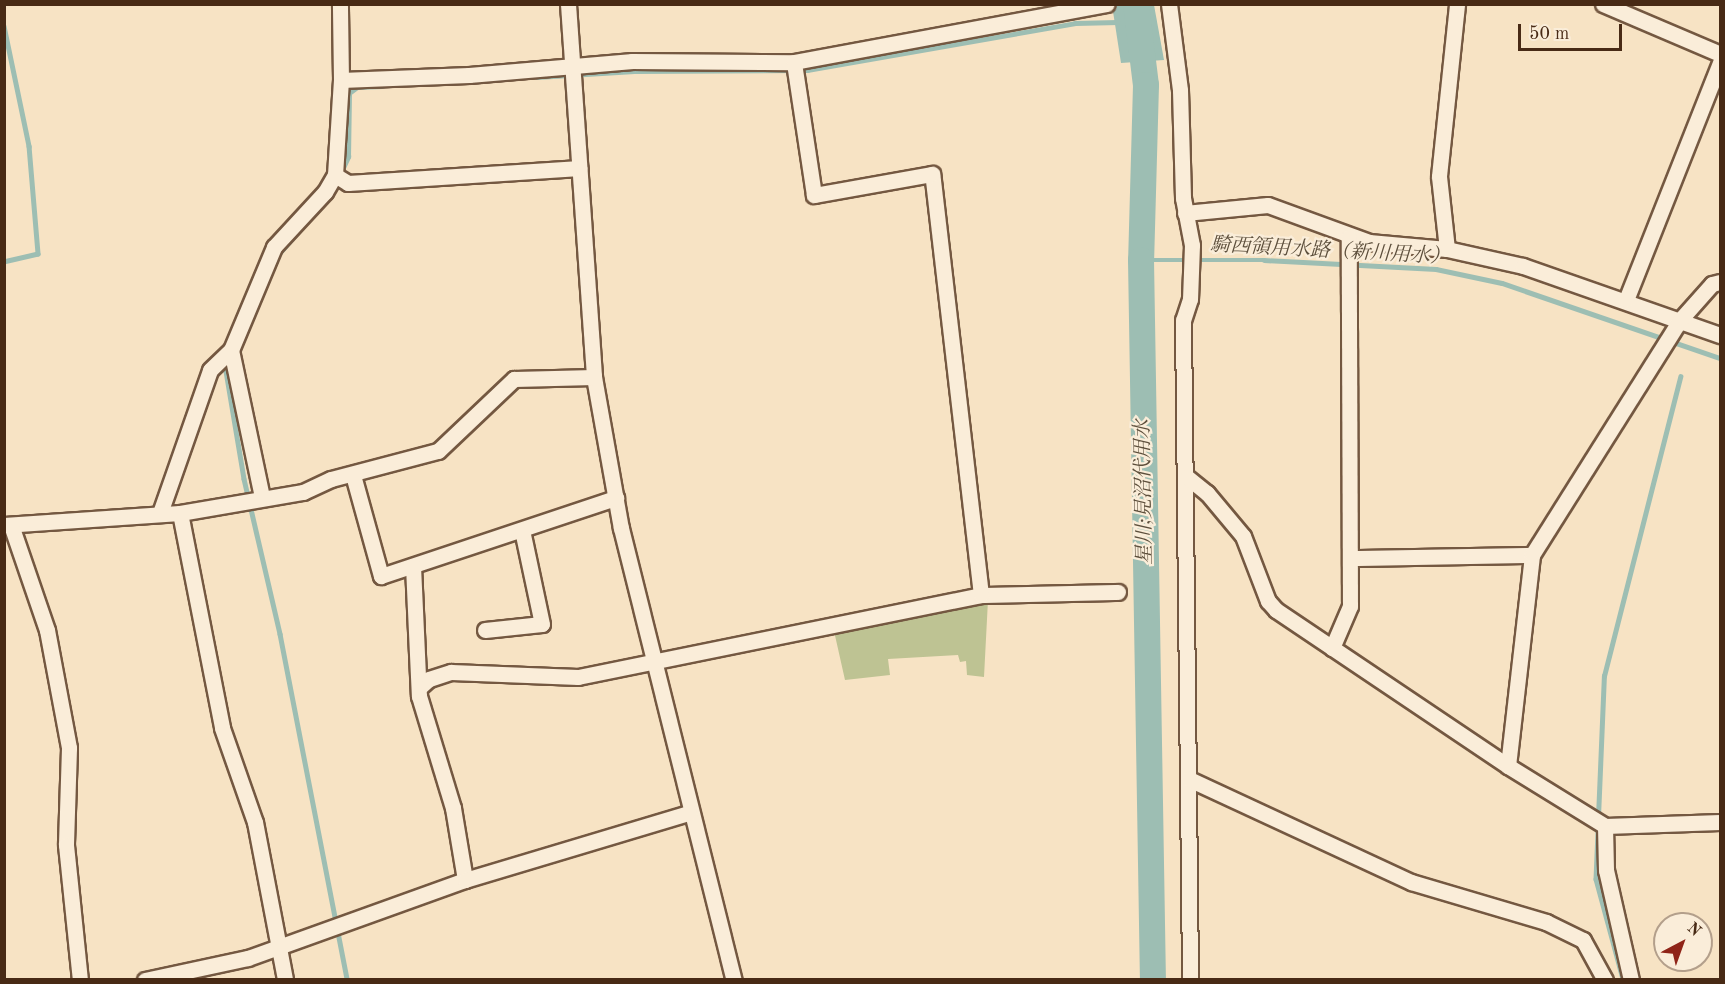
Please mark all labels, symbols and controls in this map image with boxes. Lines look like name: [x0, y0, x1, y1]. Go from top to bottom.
scale bar: [1521, 12, 1624, 50]
text: 50 m: [1529, 25, 1569, 43]
water label: 騎西領用水路（新川用水）: [1210, 234, 1450, 270]
water label: 星川;見沼代用水: [1132, 419, 1158, 565]
north arrow: [1653, 912, 1713, 972]
text: N: [1684, 920, 1703, 940]

